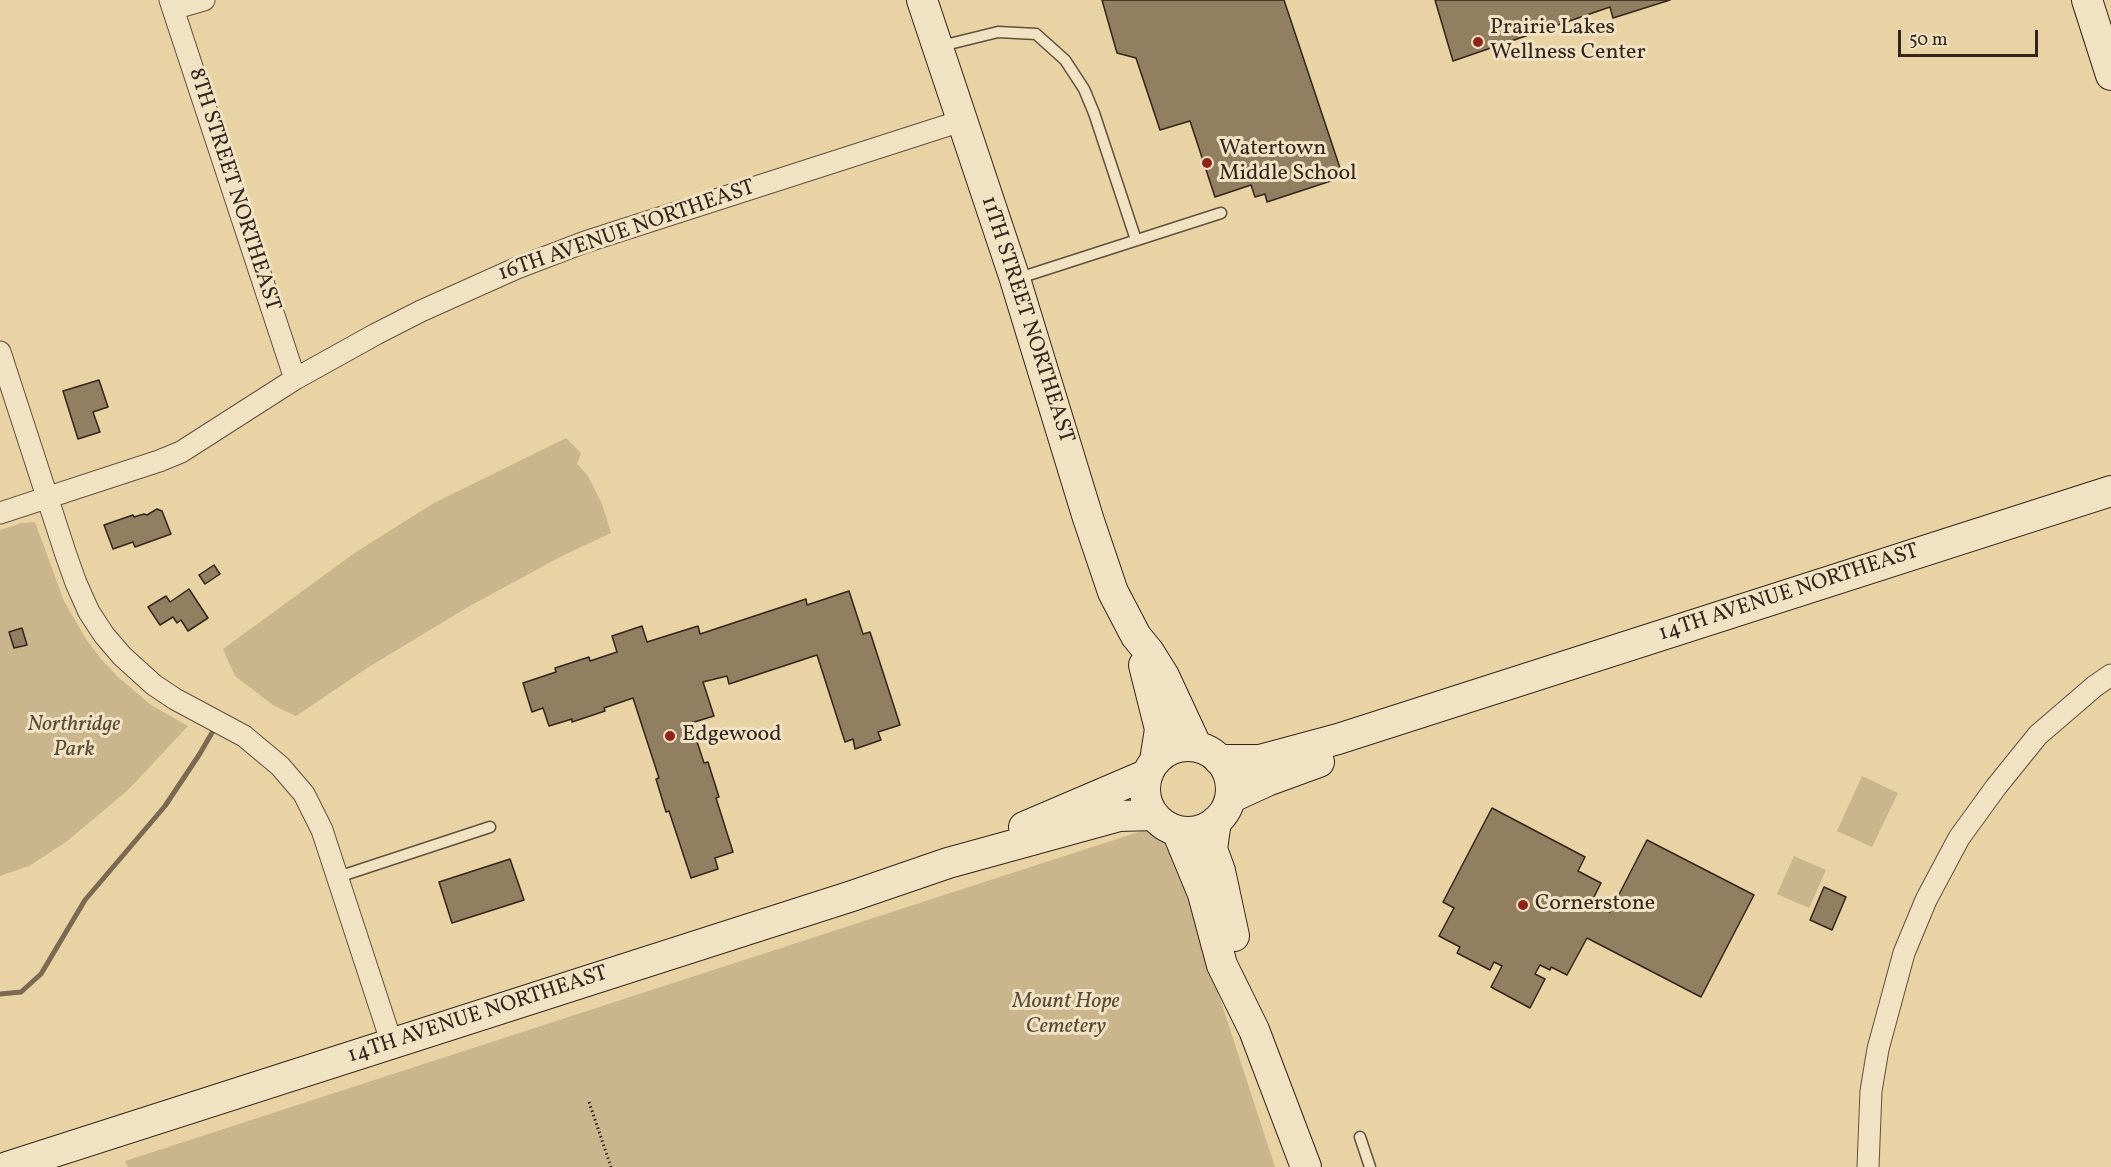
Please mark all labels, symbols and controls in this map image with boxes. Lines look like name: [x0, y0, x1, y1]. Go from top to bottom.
place label: Prairie Lakes Wellness Center: [1490, 16, 1646, 68]
scale bar: [1901, 18, 2040, 56]
text: 50 m: [1909, 28, 1948, 53]
marker: Prairie Lakes Wellness Center: [1471, 35, 1485, 49]
street label: 8TH STREET NORTHEAST: [181, 65, 285, 315]
place label: Watertown Middle School: [1219, 137, 1357, 188]
marker: Watertown Middle School: [1200, 156, 1214, 170]
street label: 16TH AVENUE NORTHEAST: [495, 176, 759, 288]
street label: 11TH STREET NORTHEAST: [974, 193, 1078, 447]
street label: 14TH AVENUE NORTHEAST: [1656, 539, 1922, 649]
park label: Northridge Park: [28, 713, 120, 764]
place label: Edgewood: [682, 723, 782, 749]
marker: Edgewood: [663, 729, 677, 743]
place label: Cornerstone: [1535, 892, 1655, 918]
marker: Cornerstone: [1516, 898, 1530, 912]
street label: 14TH AVENUE NORTHEAST: [345, 961, 611, 1071]
park label: Mount Hope Cemetery: [1012, 990, 1120, 1042]

